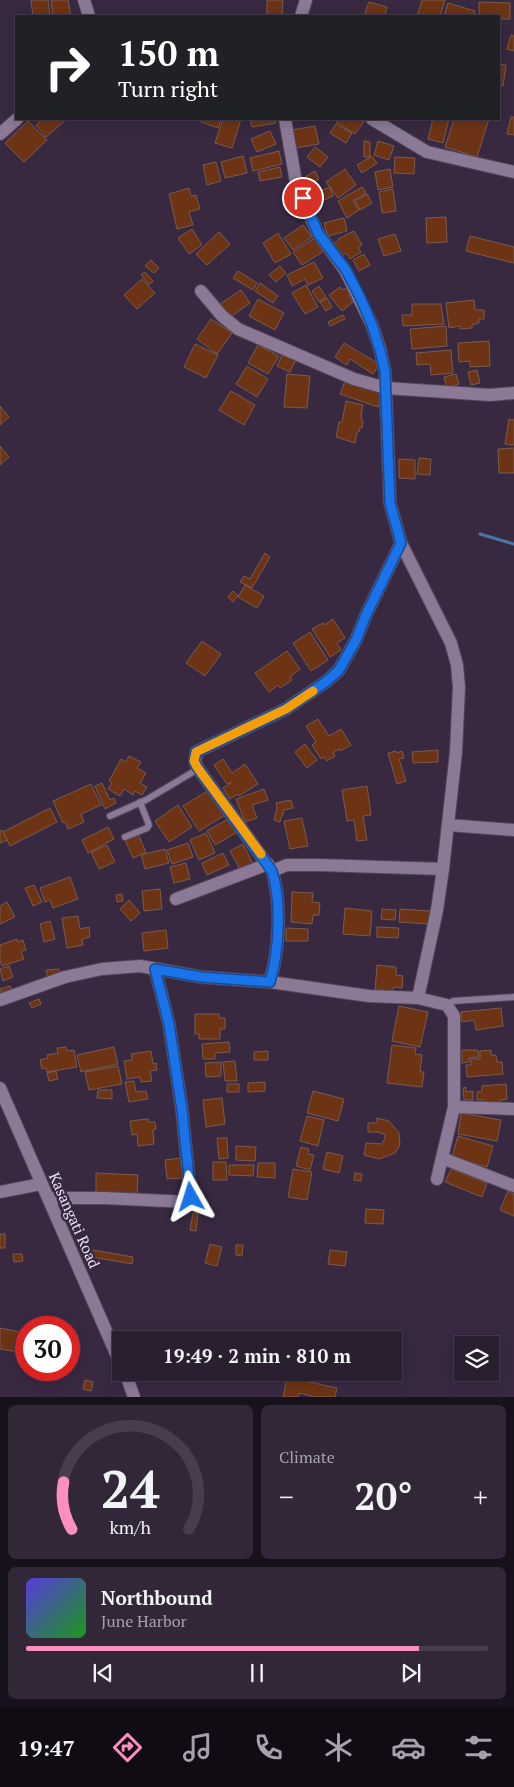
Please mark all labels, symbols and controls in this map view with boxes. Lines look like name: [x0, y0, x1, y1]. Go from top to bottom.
text: 150 m: [118, 30, 219, 76]
icon: right: [35, 35, 100, 100]
text: Turn right: [118, 74, 218, 103]
pin: [282, 177, 324, 219]
icon: arrive: [289, 184, 317, 212]
street label: Kasangati Road: [45, 1169, 105, 1271]
position arrow: [164, 1170, 216, 1222]
speed limit sign: 30: [15, 1316, 80, 1381]
map controls: [454, 1336, 499, 1381]
button: layers: [454, 1336, 499, 1381]
text: 19:49 · 2 min · 810 m: [163, 1343, 351, 1368]
text: Climate: [279, 1446, 335, 1468]
text: 24: [101, 1454, 160, 1523]
text: 20°: [354, 1471, 413, 1521]
text: −: [279, 1478, 294, 1515]
text: +: [473, 1478, 488, 1515]
text: km/h: [110, 1515, 152, 1539]
text: Northbound: [101, 1585, 213, 1610]
text: June Harbor: [101, 1610, 187, 1632]
icon: previous: [89, 1659, 117, 1687]
icon: pause: [243, 1659, 271, 1687]
icon: next: [397, 1659, 425, 1687]
icon: directions: [110, 1730, 145, 1765]
icon: music: [180, 1730, 215, 1765]
icon: phone: [251, 1730, 286, 1765]
icon: climate: [321, 1730, 356, 1765]
icon: car: [391, 1730, 426, 1765]
icon: filters: [461, 1730, 496, 1765]
text: 19:47: [18, 1733, 75, 1762]

